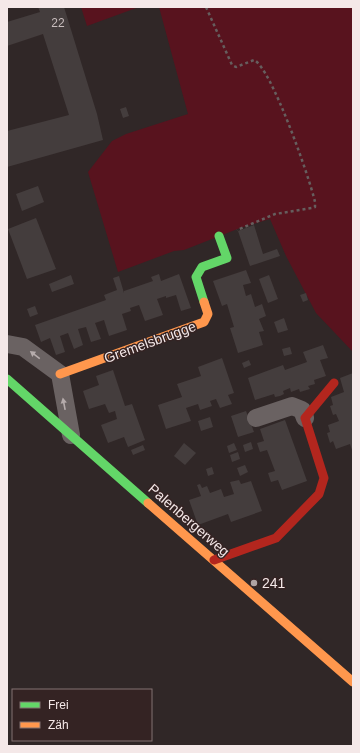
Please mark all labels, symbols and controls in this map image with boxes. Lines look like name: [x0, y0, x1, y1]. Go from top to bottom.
house number: 22: [51, 16, 65, 30]
street label: Gremelsbrugge: [102, 318, 198, 366]
one-way arrow: [30, 350, 41, 359]
one-way arrow: [61, 398, 67, 410]
street label: Palenbergerweg: [145, 481, 233, 559]
place label: 241: [262, 575, 286, 591]
marker: 241: [249, 578, 259, 588]
legend: [12, 689, 152, 741]
text: Frei: [48, 698, 69, 712]
text: Zäh: [48, 718, 69, 732]

